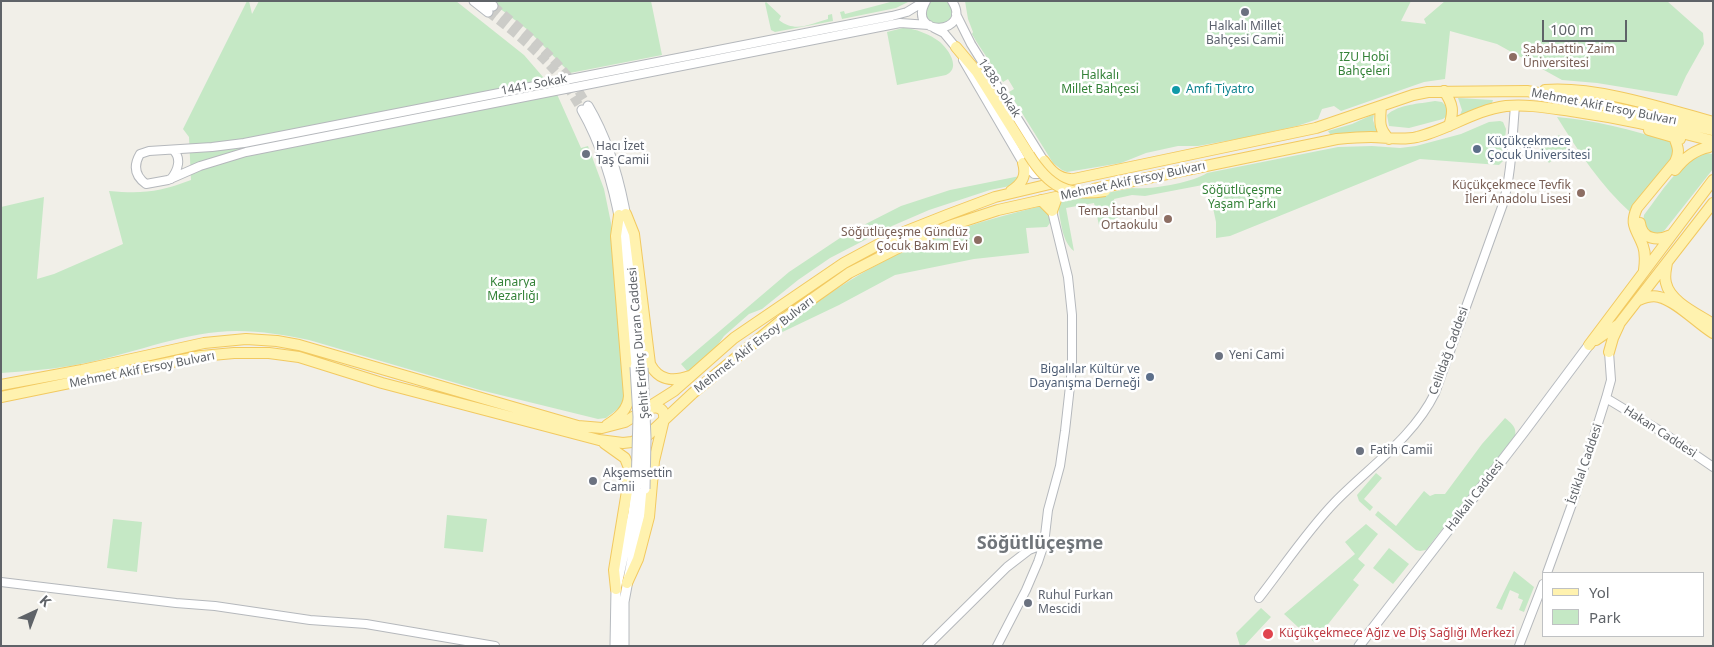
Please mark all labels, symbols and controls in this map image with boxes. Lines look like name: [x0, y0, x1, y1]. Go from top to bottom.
marker: Halkalı Millet Bahçesi Camii: [1239, 6, 1251, 18]
scale bar: [1544, 10, 1629, 42]
text: 100 m: [1550, 19, 1594, 39]
place label: Halkalı Millet Bahçesi Camii: [1206, 20, 1284, 48]
place label: Sabahattin Zaim Üniversitesi: [1523, 43, 1615, 71]
park label: IZU Hobi Bahçeleri: [1338, 51, 1390, 79]
marker: Sabahattin Zaim Üniversitesi: [1507, 51, 1519, 63]
street label: 1438. Sokak: [975, 56, 1023, 120]
park label: Halkalı Millet Bahçesi: [1061, 69, 1139, 97]
street label: 1441. Sokak: [500, 72, 568, 98]
place label: Amfi Tiyatro: [1186, 83, 1254, 97]
marker: Amfi Tiyatro: [1170, 84, 1182, 96]
street label: Mehmet Akif Ersoy Bulvarı: [1530, 86, 1678, 128]
place label: Küçükçekmece Çocuk Üniversitesi: [1487, 135, 1590, 163]
place label: Hacı İzet Taş Camii: [596, 140, 649, 168]
marker: Küçükçekmece Çocuk Üniversitesi: [1471, 143, 1483, 155]
marker: Hacı İzet Taş Camii: [580, 148, 592, 160]
street label: Mehmet Akif Ersoy Bulvarı: [1059, 159, 1207, 203]
place label: Küçükçekmece Tevfik İleri Anadolu Lisesi: [1452, 179, 1571, 207]
park label: Söğütlüçeşme Yaşam Parkı: [1202, 184, 1282, 212]
marker: Küçükçekmece Tevfik İleri Anadolu Lisesi: [1575, 187, 1587, 199]
place label: Tema İstanbul Ortaokulu: [1078, 205, 1158, 233]
marker: Tema İstanbul Ortaokulu: [1162, 213, 1174, 225]
place label: Söğütlüçeşme Gündüz Çocuk Bakım Evi: [841, 226, 968, 254]
marker: Söğütlüçeşme Gündüz Çocuk Bakım Evi: [972, 234, 984, 246]
street label: Şehit Erdinç Duran Caddesi: [625, 266, 653, 420]
park label: Kanarya Mezarlığı: [487, 276, 539, 304]
street label: Mehmet Akif Ersoy Bulvarı: [691, 294, 817, 396]
street label: Celildağ Caddesi: [1426, 305, 1472, 397]
street label: Mehmet Akif Ersoy Bulvarı: [68, 349, 216, 391]
place label: Yeni Cami: [1229, 349, 1284, 363]
marker: Yeni Cami: [1213, 350, 1225, 362]
place label: Bigalılar Kültür ve Dayanışma Derneği: [1029, 363, 1140, 391]
marker: Bigalılar Kültür ve Dayanışma Derneği: [1144, 371, 1156, 383]
street label: Hakan Caddesi: [1621, 403, 1699, 461]
street label: İstiklal Caddesi: [1564, 422, 1606, 506]
place label: Fatih Camii: [1370, 444, 1433, 458]
marker: Fatih Camii: [1354, 445, 1366, 457]
street label: Halkalı Caddesi: [1443, 458, 1507, 534]
place label: Akşemsettin Camii: [603, 467, 673, 495]
marker: Akşemsettin Camii: [587, 475, 599, 487]
district label: Söğütlüçeşme: [977, 533, 1103, 555]
legend: [1542, 572, 1704, 637]
text: Yol: [1589, 582, 1610, 602]
north arrow: [10, 587, 60, 637]
place label: Ruhul Furkan Mescidi: [1038, 589, 1113, 617]
text: K: [36, 591, 55, 611]
marker: Ruhul Furkan Mescidi: [1022, 597, 1034, 609]
text: Park: [1589, 607, 1621, 627]
marker: Küçükçekmece Ağız ve Diş Sağlığı Merkezi: [1261, 627, 1275, 641]
place label: Küçükçekmece Ağız ve Diş Sağlığı Merkezi: [1279, 627, 1514, 641]

